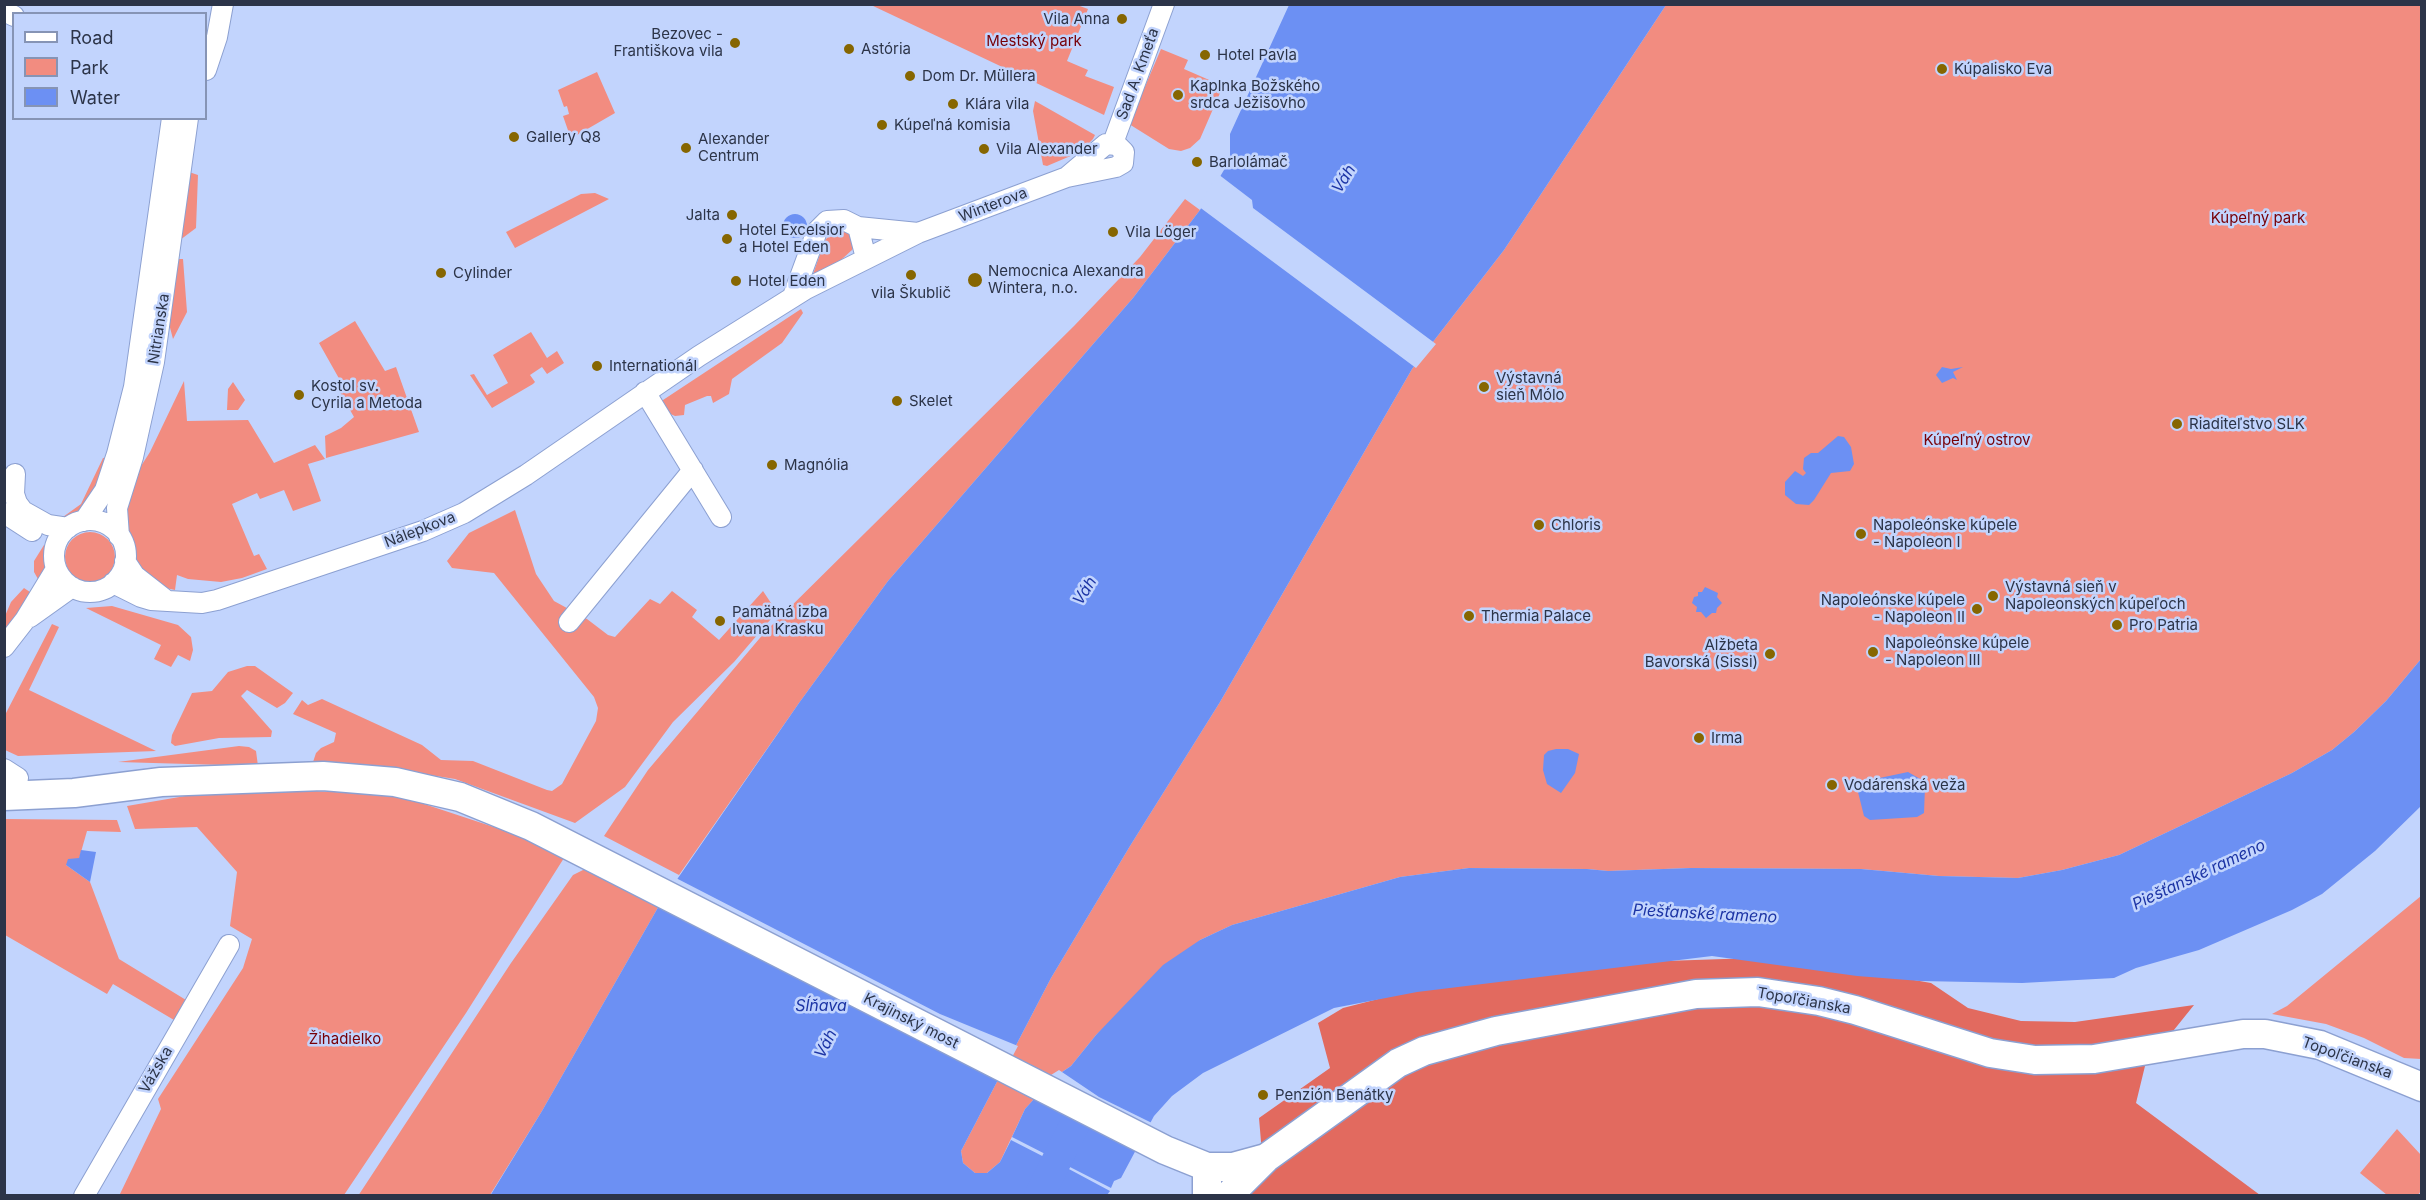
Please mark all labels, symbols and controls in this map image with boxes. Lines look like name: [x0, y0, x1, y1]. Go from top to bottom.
place label: Vila Anna: [1043, 10, 1110, 28]
legend: [12, 12, 207, 120]
marker: Vila Anna: [1115, 12, 1129, 26]
place label: Bezovec - Františkova vila: [613, 25, 723, 60]
street label: Sad A. Kmeťa: [1113, 26, 1163, 122]
text: Road: [70, 27, 113, 48]
park label: Mestský park: [986, 32, 1082, 50]
marker: Bezovec - Františkova vila: [728, 36, 742, 50]
place label: Astória: [861, 40, 911, 58]
marker: Astória: [842, 42, 856, 56]
place label: Hotel Pavla: [1217, 46, 1297, 64]
marker: Hotel Pavla: [1198, 48, 1212, 62]
text: Park: [70, 57, 109, 78]
place label: Kúpalisko Eva: [1954, 60, 2052, 78]
marker: Kúpalisko Eva: [1935, 62, 1949, 76]
place label: Dom Dr. Müllera: [922, 67, 1036, 85]
marker: Dom Dr. Müllera: [903, 69, 917, 83]
place label: Kaplnka Božského srdca Ježišovho: [1190, 77, 1320, 112]
text: Water: [70, 87, 120, 108]
marker: Kaplnka Božského srdca Ježišovho: [1171, 88, 1185, 102]
place label: Klára vila: [965, 95, 1030, 113]
marker: Klára vila: [946, 97, 960, 111]
place label: Kúpeľná komisia: [894, 116, 1011, 134]
marker: Kúpeľná komisia: [875, 118, 889, 132]
place label: Gallery Q8: [526, 128, 601, 146]
marker: Gallery Q8: [507, 130, 521, 144]
place label: Alexander Centrum: [698, 130, 769, 165]
place label: Vila Alexander: [996, 140, 1098, 158]
marker: Alexander Centrum: [679, 141, 693, 155]
marker: Vila Alexander: [977, 142, 991, 156]
place label: Barlolámač: [1209, 153, 1288, 171]
marker: Barlolámač: [1190, 155, 1204, 169]
water label: Váh: [1328, 161, 1360, 197]
street label: Winterova: [956, 184, 1030, 226]
place label: Jalta: [686, 206, 720, 224]
marker: Jalta: [725, 208, 739, 222]
park label: Kúpeľný park: [2211, 209, 2305, 227]
place label: Hotel Excelsior a Hotel Eden: [739, 221, 845, 256]
place label: Vila Löger: [1125, 223, 1196, 241]
marker: Vila Löger: [1106, 225, 1120, 239]
marker: Hotel Excelsior a Hotel Eden: [720, 232, 734, 246]
place label: Nemocnica Alexandra Wintera, n.o.: [988, 262, 1144, 297]
place label: Cylinder: [453, 264, 512, 282]
marker: Cylinder: [434, 266, 448, 280]
marker: vila Škublič: [904, 268, 918, 282]
marker: Nemocnica Alexandra Wintera, n.o.: [966, 271, 984, 289]
place label: Hotel Eden: [748, 272, 825, 290]
marker: Hotel Eden: [729, 274, 743, 288]
place label: vila Škublič: [871, 284, 951, 302]
street label: Nitrianska: [145, 292, 173, 366]
place label: Internationál: [609, 357, 697, 375]
marker: Internationál: [590, 359, 604, 373]
place label: Výstavná sieň Mólo: [1496, 369, 1565, 404]
place label: Kostol sv. Cyrila a Metoda: [311, 377, 422, 412]
marker: Výstavná sieň Mólo: [1477, 380, 1491, 394]
marker: Kostol sv. Cyrila a Metoda: [292, 388, 306, 402]
place label: Skelet: [909, 392, 953, 410]
marker: Skelet: [890, 394, 904, 408]
place label: Riaditeľstvo SLK: [2189, 415, 2305, 433]
marker: Riaditeľstvo SLK: [2170, 417, 2184, 431]
park label: Kúpeľný ostrov: [1923, 431, 2031, 449]
place label: Magnólia: [784, 456, 849, 474]
marker: Magnólia: [765, 458, 779, 472]
street label: Nálepkova: [382, 508, 458, 552]
place label: Chloris: [1551, 516, 1601, 534]
place label: Napoleónske kúpele - Napoleon I: [1873, 516, 2017, 551]
marker: Chloris: [1532, 518, 1546, 532]
marker: Napoleónske kúpele - Napoleon I: [1854, 527, 1868, 541]
water label: Váh: [1069, 573, 1101, 609]
place label: Výstavná sieň v Napoleonských kúpeľoch: [2005, 578, 2186, 613]
marker: Výstavná sieň v Napoleonských kúpeľoch: [1986, 589, 2000, 603]
place label: Napoleónske kúpele - Napoleon II: [1821, 591, 1965, 626]
marker: Napoleónske kúpele - Napoleon II: [1970, 602, 1984, 616]
place label: Pamätná izba Ivana Krasku: [732, 603, 828, 638]
place label: Thermia Palace: [1481, 607, 1591, 625]
marker: Thermia Palace: [1462, 609, 1476, 623]
marker: Pamätná izba Ivana Krasku: [713, 614, 727, 628]
place label: Pro Patria: [2129, 616, 2198, 634]
marker: Pro Patria: [2110, 618, 2124, 632]
place label: Napoleónske kúpele - Napoleon III: [1885, 634, 2029, 669]
place label: Alžbeta Bavorská (Sissi): [1645, 636, 1758, 671]
marker: Napoleónske kúpele - Napoleon III: [1866, 645, 1880, 659]
marker: Alžbeta Bavorská (Sissi): [1763, 647, 1777, 661]
place label: Irma: [1711, 729, 1742, 747]
marker: Irma: [1692, 731, 1706, 745]
place label: Vodárenská veža: [1844, 776, 1965, 794]
marker: Vodárenská veža: [1825, 778, 1839, 792]
water label: Piešťanské rameno: [2129, 836, 2269, 914]
water label: Piešťanské rameno: [1632, 901, 1778, 927]
street label: Topoľčianska: [1756, 984, 1852, 1018]
street label: Krajinský most: [861, 989, 961, 1053]
water label: Sĺňava: [795, 996, 847, 1016]
water label: Váh: [811, 1026, 841, 1062]
park label: Žihadielko: [309, 1030, 381, 1048]
street label: Topoľčianska: [2299, 1033, 2395, 1083]
street label: Vážska: [135, 1043, 177, 1097]
place label: Penzión Benátky: [1275, 1086, 1394, 1104]
marker: Penzión Benátky: [1256, 1088, 1270, 1102]

